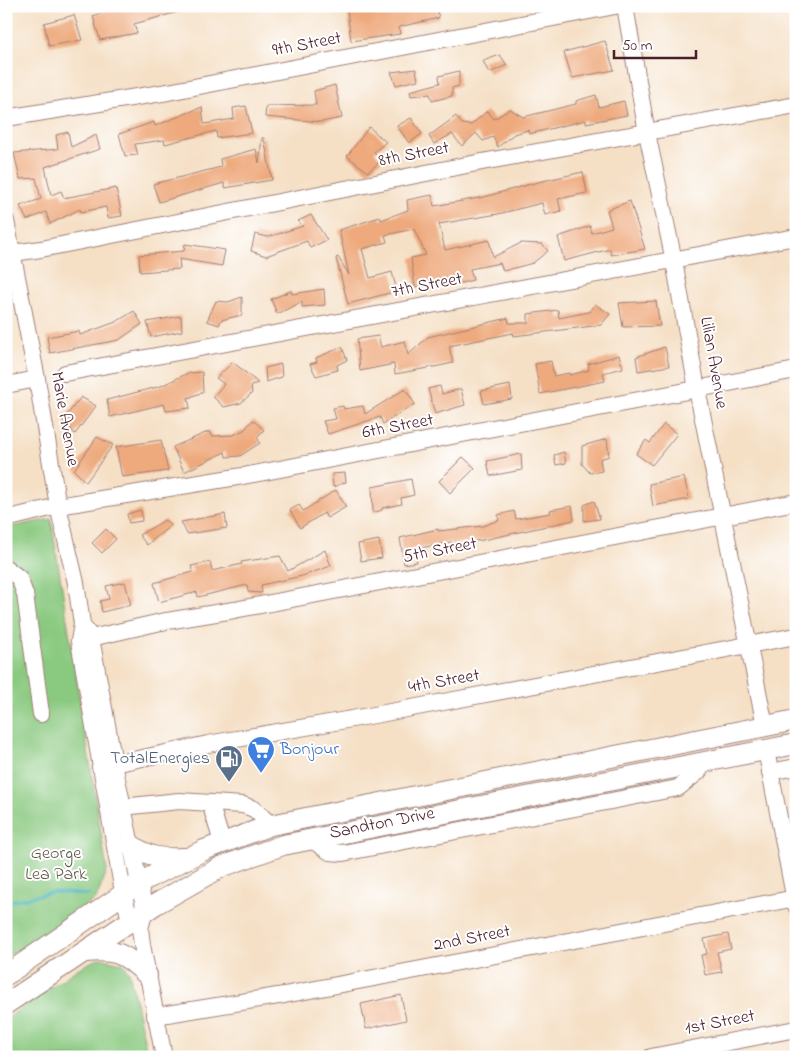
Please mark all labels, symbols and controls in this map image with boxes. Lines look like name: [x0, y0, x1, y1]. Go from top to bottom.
street label: 9th Street: [270, 26, 344, 64]
scale bar: [614, 28, 697, 60]
text: 50 m: [622, 35, 653, 57]
street label: 8th Street: [377, 135, 451, 175]
street label: 7th Street: [389, 266, 465, 306]
street label: Lilian Avenue: [692, 315, 734, 412]
street label: Marie Avenue: [43, 370, 85, 469]
street label: 6th Street: [360, 407, 436, 447]
street label: 5th Street: [401, 531, 479, 571]
street label: 4th Street: [406, 663, 482, 701]
supermarket icon: Bonjour: [246, 735, 276, 774]
place label: Bonjour: [279, 737, 340, 763]
fuel station icon: TotalEnergies: [214, 744, 244, 783]
place label: TotalEnergies: [110, 746, 210, 773]
street label: Sandton Drive: [327, 801, 438, 847]
park label: George Lea Park: [25, 841, 87, 888]
street label: 2nd Street: [431, 919, 513, 959]
street label: 1st Street: [683, 1003, 757, 1043]

